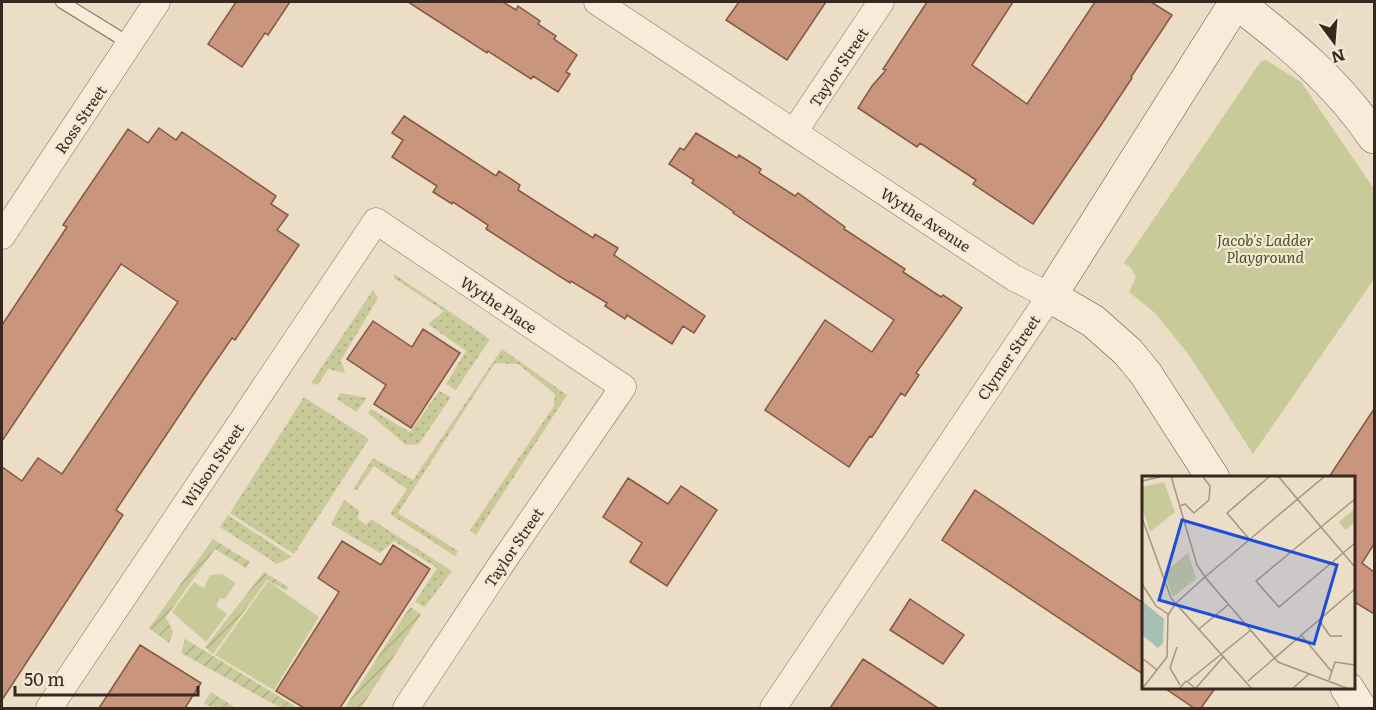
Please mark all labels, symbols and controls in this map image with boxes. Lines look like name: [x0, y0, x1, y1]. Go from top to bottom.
north arrow: [1304, 12, 1364, 72]
street label: Taylor Street: [803, 22, 873, 112]
text: N: [1329, 44, 1348, 71]
street label: Ross Street: [49, 80, 111, 158]
street label: Wythe Avenue: [876, 181, 976, 257]
park label: Jacob's Ladder Playground: [1217, 228, 1313, 268]
street label: Wythe Place: [456, 270, 542, 338]
street label: Clymer Street: [971, 310, 1045, 404]
street label: Wilson Street: [175, 418, 249, 512]
inset map: [1142, 476, 1355, 689]
street label: Taylor Street: [478, 502, 548, 592]
scale bar: [15, 659, 198, 697]
text: 50 m: [24, 665, 65, 692]

